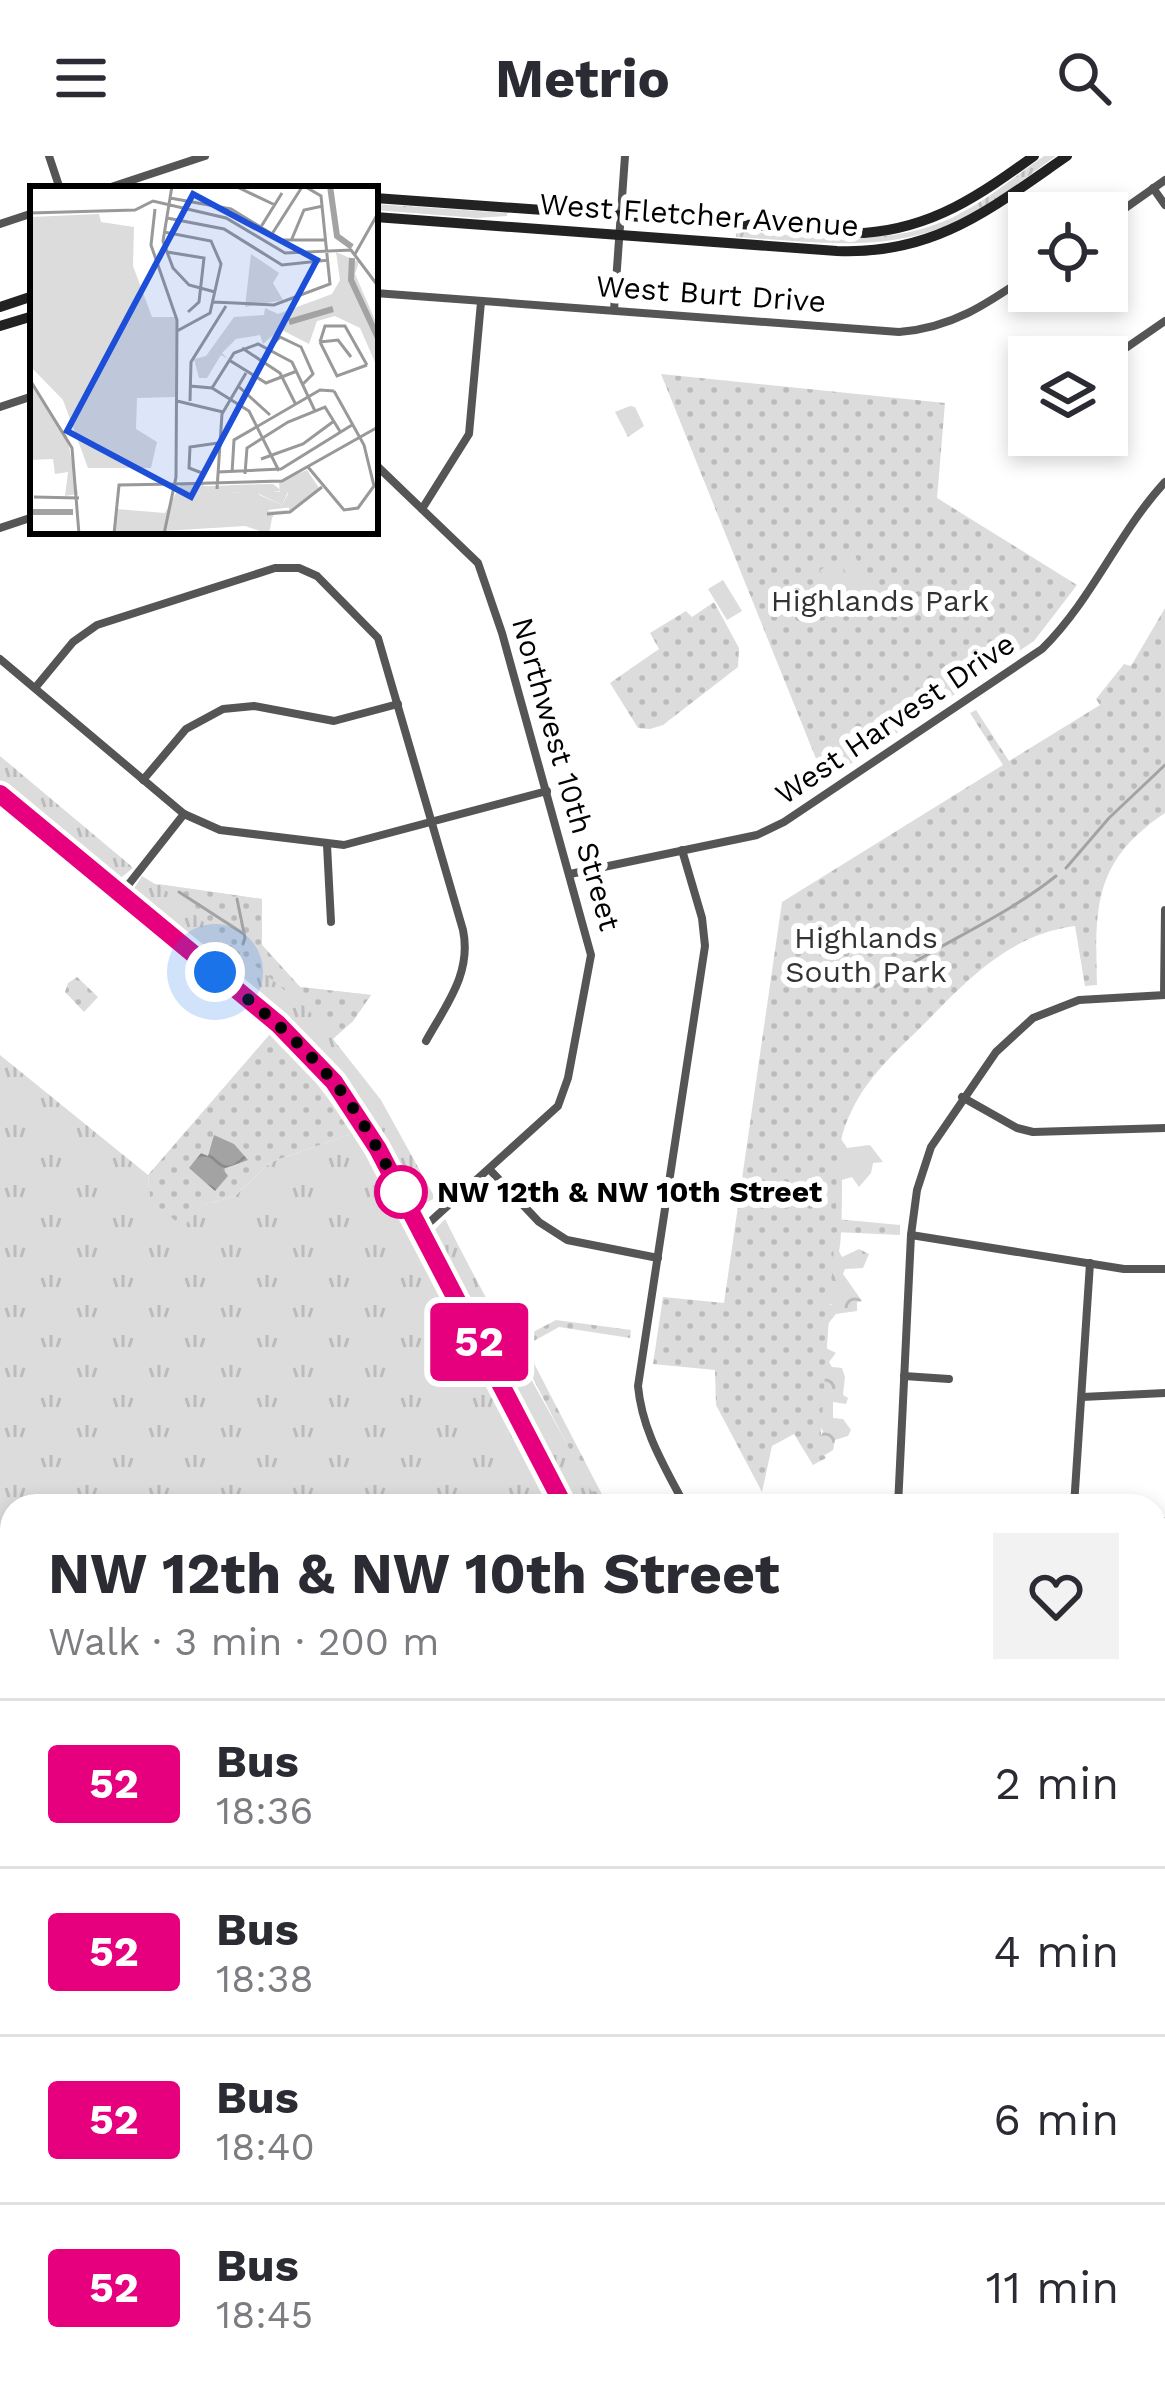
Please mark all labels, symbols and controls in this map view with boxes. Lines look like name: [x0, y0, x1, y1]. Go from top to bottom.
icon: menu: [48, 45, 114, 111]
icon: search: [1051, 45, 1117, 111]
text: Metrio: [495, 47, 670, 110]
inset map: [30, 186, 378, 534]
street label: West Fletcher Avenue: [538, 186, 860, 243]
map controls: [1008, 192, 1128, 456]
button: locate: [1008, 192, 1128, 312]
street label: West Burt Drive: [595, 268, 827, 319]
button: layers: [1008, 336, 1128, 456]
park label: Highlands Park: [771, 583, 989, 618]
street label: Northwest 10th Street: [505, 613, 628, 935]
street label: West Harvest Drive: [768, 626, 1021, 812]
park label: Highlands South Park: [785, 920, 947, 989]
your location: [185, 942, 245, 1002]
marker: NW 12th & NW 10th Street: [376, 1167, 426, 1217]
place label: NW 12th & NW 10th Street: [437, 1174, 822, 1209]
line badge: 52: [425, 1303, 533, 1381]
text: 52: [454, 1317, 504, 1366]
button: heart: [993, 1533, 1119, 1659]
text: NW 12th & NW 10th Street: [48, 1540, 780, 1607]
text: Walk · 3 min · 200 m: [48, 1619, 439, 1664]
text: Bus: [216, 1735, 299, 1788]
text: 2 min: [995, 1757, 1119, 1810]
text: 52: [89, 1759, 139, 1808]
text: 18:36: [216, 1788, 313, 1833]
text: Bus: [216, 1903, 299, 1956]
text: 4 min: [993, 1925, 1119, 1978]
text: 52: [89, 1927, 139, 1976]
text: 18:38: [216, 1956, 314, 2001]
text: Bus: [216, 2071, 299, 2124]
text: 6 min: [994, 2093, 1119, 2146]
text: 52: [89, 2095, 139, 2144]
text: 18:40: [216, 2124, 315, 2169]
text: Bus: [216, 2239, 299, 2292]
text: 11 min: [986, 2261, 1119, 2314]
text: 52: [89, 2263, 139, 2312]
text: 18:45: [216, 2292, 313, 2337]

